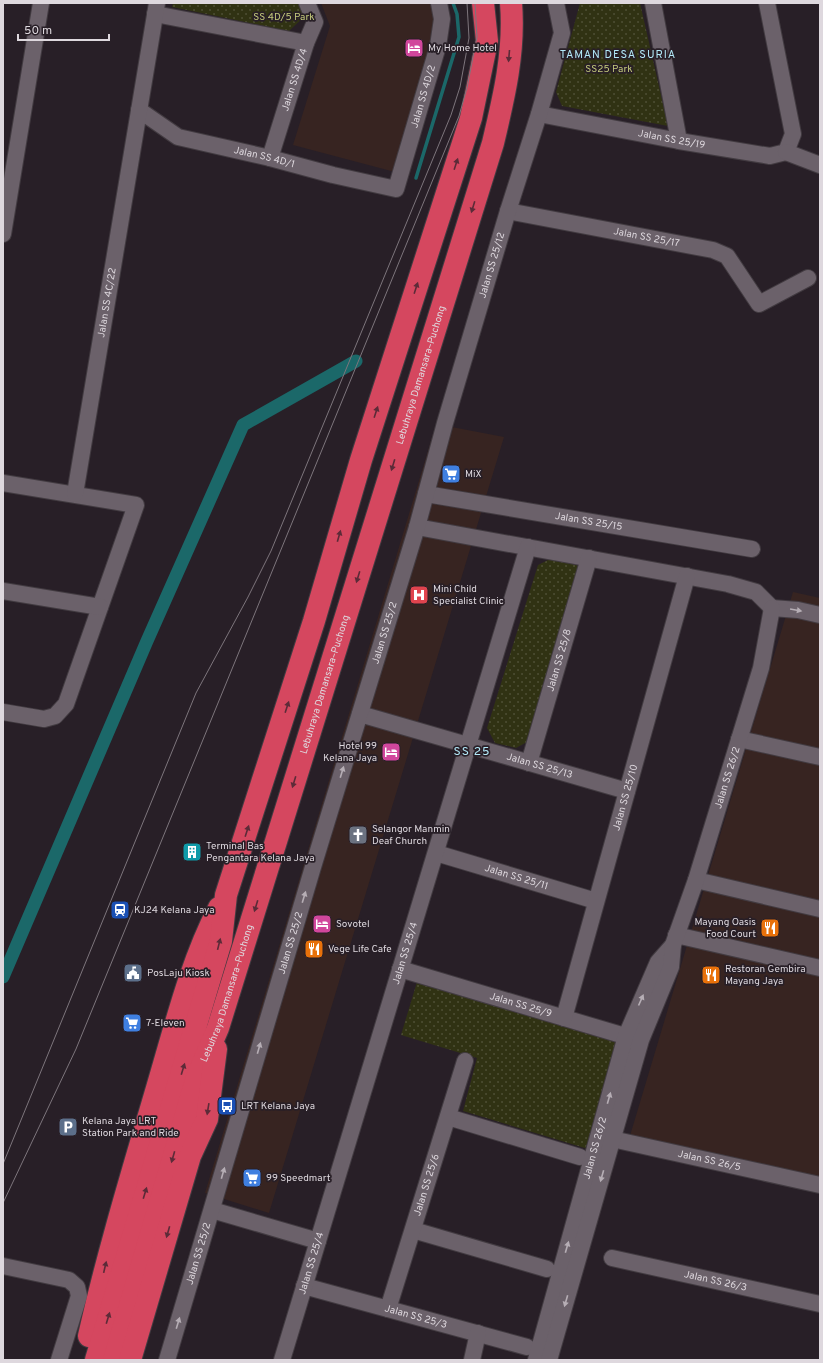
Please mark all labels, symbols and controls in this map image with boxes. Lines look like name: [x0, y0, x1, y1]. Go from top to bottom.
park label: SS 4D/5 Park: [253, 11, 315, 24]
scale bar: [18, 16, 109, 42]
text: 50 m: [24, 23, 52, 39]
hotel icon: My Home Hotel: [403, 37, 425, 59]
place label: My Home Hotel: [428, 42, 497, 55]
street label: Jalan SS 4D/4: [279, 47, 310, 113]
district label: TAMAN DESA SURIA: [560, 48, 676, 62]
one-way arrow: [506, 50, 513, 63]
street label: Jalan SS 4D/2: [408, 63, 439, 130]
park label: SS25 Park: [585, 63, 633, 76]
street label: Jalan SS 25/19: [637, 127, 706, 152]
street label: Jalan SS 4D/1: [232, 143, 296, 171]
one-way arrow: [453, 158, 459, 170]
one-way arrow: [470, 202, 476, 214]
street label: Jalan SS 25/17: [612, 225, 681, 250]
street label: Jalan SS 25/12: [476, 231, 508, 300]
street label: Jalan SS 4C/22: [95, 267, 119, 339]
one-way arrow: [413, 282, 419, 294]
street label: Lebuhraya Damansara–Puchong: [393, 304, 449, 446]
one-way arrow: [373, 405, 379, 417]
one-way arrow: [390, 459, 396, 471]
supermarket icon: MiX: [440, 463, 462, 485]
place label: MiX: [465, 468, 481, 481]
street label: Jalan SS 25/15: [554, 509, 623, 534]
one-way arrow: [336, 530, 342, 542]
one-way arrow: [355, 572, 361, 584]
place label: Mini Child Specialist Clinic: [433, 583, 504, 608]
hospital icon: Mini Child Specialist Clinic: [408, 584, 430, 606]
street label: Jalan SS 25/2: [369, 600, 400, 666]
one-way arrow: [790, 607, 802, 613]
street label: Lebuhraya Damansara–Puchong: [297, 613, 352, 755]
street label: Jalan SS 25/8: [544, 628, 574, 693]
one-way arrow: [284, 701, 290, 713]
place label: Hotel 99 Kelana Jaya: [323, 740, 377, 765]
hotel icon: Hotel 99 Kelana Jaya: [380, 741, 402, 763]
district label: SS 25: [454, 744, 491, 760]
street label: Jalan SS 26/2: [712, 745, 743, 810]
street label: Jalan SS 25/13: [505, 750, 574, 782]
street label: Jalan SS 25/10: [610, 763, 641, 832]
one-way arrow: [339, 766, 345, 778]
one-way arrow: [291, 776, 297, 788]
place label: Selangor Manmin Deaf Church: [372, 823, 450, 848]
church icon: Selangor Manmin Deaf Church: [347, 824, 369, 846]
one-way arrow: [244, 825, 250, 837]
place label: Terminal Bas Pengantara Kelana Jaya: [206, 840, 315, 865]
building icon: Terminal Bas Pengantara Kelana Jaya: [181, 841, 203, 863]
street label: Jalan SS 25/11: [483, 861, 550, 893]
one-way arrow: [301, 890, 307, 902]
station icon: KJ24 Kelana Jaya: [109, 899, 131, 921]
one-way arrow: [253, 900, 259, 912]
place label: KJ24 Kelana Jaya: [134, 904, 214, 917]
street label: Jalan SS 25/2: [275, 910, 306, 976]
hotel icon: Sovotel: [311, 913, 333, 935]
place label: Mayang Oasis Food Court: [694, 916, 756, 941]
restaurant icon: Mayang Oasis Food Court: [759, 917, 781, 939]
place label: Sovotel: [336, 918, 370, 931]
street label: Jalan SS 25/4: [390, 920, 421, 986]
street label: Lebuhraya Damansara–Puchong: [198, 923, 256, 1064]
one-way arrow: [217, 938, 223, 950]
restaurant icon: Vege Life Cafe: [303, 938, 325, 960]
place label: Vege Life Cafe: [328, 943, 392, 956]
public building icon: PosLaju Kiosk: [122, 962, 144, 984]
place label: Restoran Gembira Mayang Jaya: [725, 963, 805, 988]
restaurant icon: Restoran Gembira Mayang Jaya: [700, 964, 722, 986]
place label: PosLaju Kiosk: [147, 967, 210, 980]
street label: Jalan SS 25/9: [488, 990, 553, 1020]
one-way arrow: [639, 994, 645, 1006]
supermarket icon: 7-Eleven: [121, 1012, 143, 1034]
place label: 7-Eleven: [146, 1017, 185, 1030]
one-way arrow: [256, 1042, 262, 1054]
one-way arrow: [180, 1062, 186, 1074]
one-way arrow: [606, 1092, 612, 1104]
bus stop icon: LRT Kelana Jaya: [216, 1095, 238, 1117]
place label: LRT Kelana Jaya: [241, 1100, 315, 1113]
one-way arrow: [205, 1103, 211, 1115]
place label: Kelana Jaya LRT Station Park and Ride: [82, 1115, 179, 1140]
street label: Jalan SS 26/2: [580, 1115, 610, 1181]
parking icon: Kelana Jaya LRT Station Park and Ride: [57, 1116, 79, 1138]
street label: Jalan SS 26/5: [677, 1147, 742, 1174]
one-way arrow: [170, 1152, 176, 1164]
street label: Jalan SS 25/6: [411, 1152, 442, 1217]
one-way arrow: [220, 1167, 226, 1179]
supermarket icon: 99 Speedmart: [241, 1167, 263, 1189]
one-way arrow: [599, 1170, 605, 1182]
place label: 99 Speedmart: [266, 1172, 331, 1185]
one-way arrow: [142, 1187, 148, 1199]
street label: Jalan SS 25/2: [183, 1221, 214, 1286]
one-way arrow: [165, 1226, 171, 1238]
street label: Jalan SS 25/4: [296, 1231, 327, 1296]
one-way arrow: [564, 1241, 570, 1253]
one-way arrow: [102, 1261, 108, 1274]
street label: Jalan SS 26/3: [683, 1268, 748, 1294]
one-way arrow: [563, 1295, 569, 1307]
street label: Jalan SS 25/3: [383, 1302, 449, 1331]
one-way arrow: [105, 1312, 111, 1324]
one-way arrow: [175, 1316, 181, 1328]

